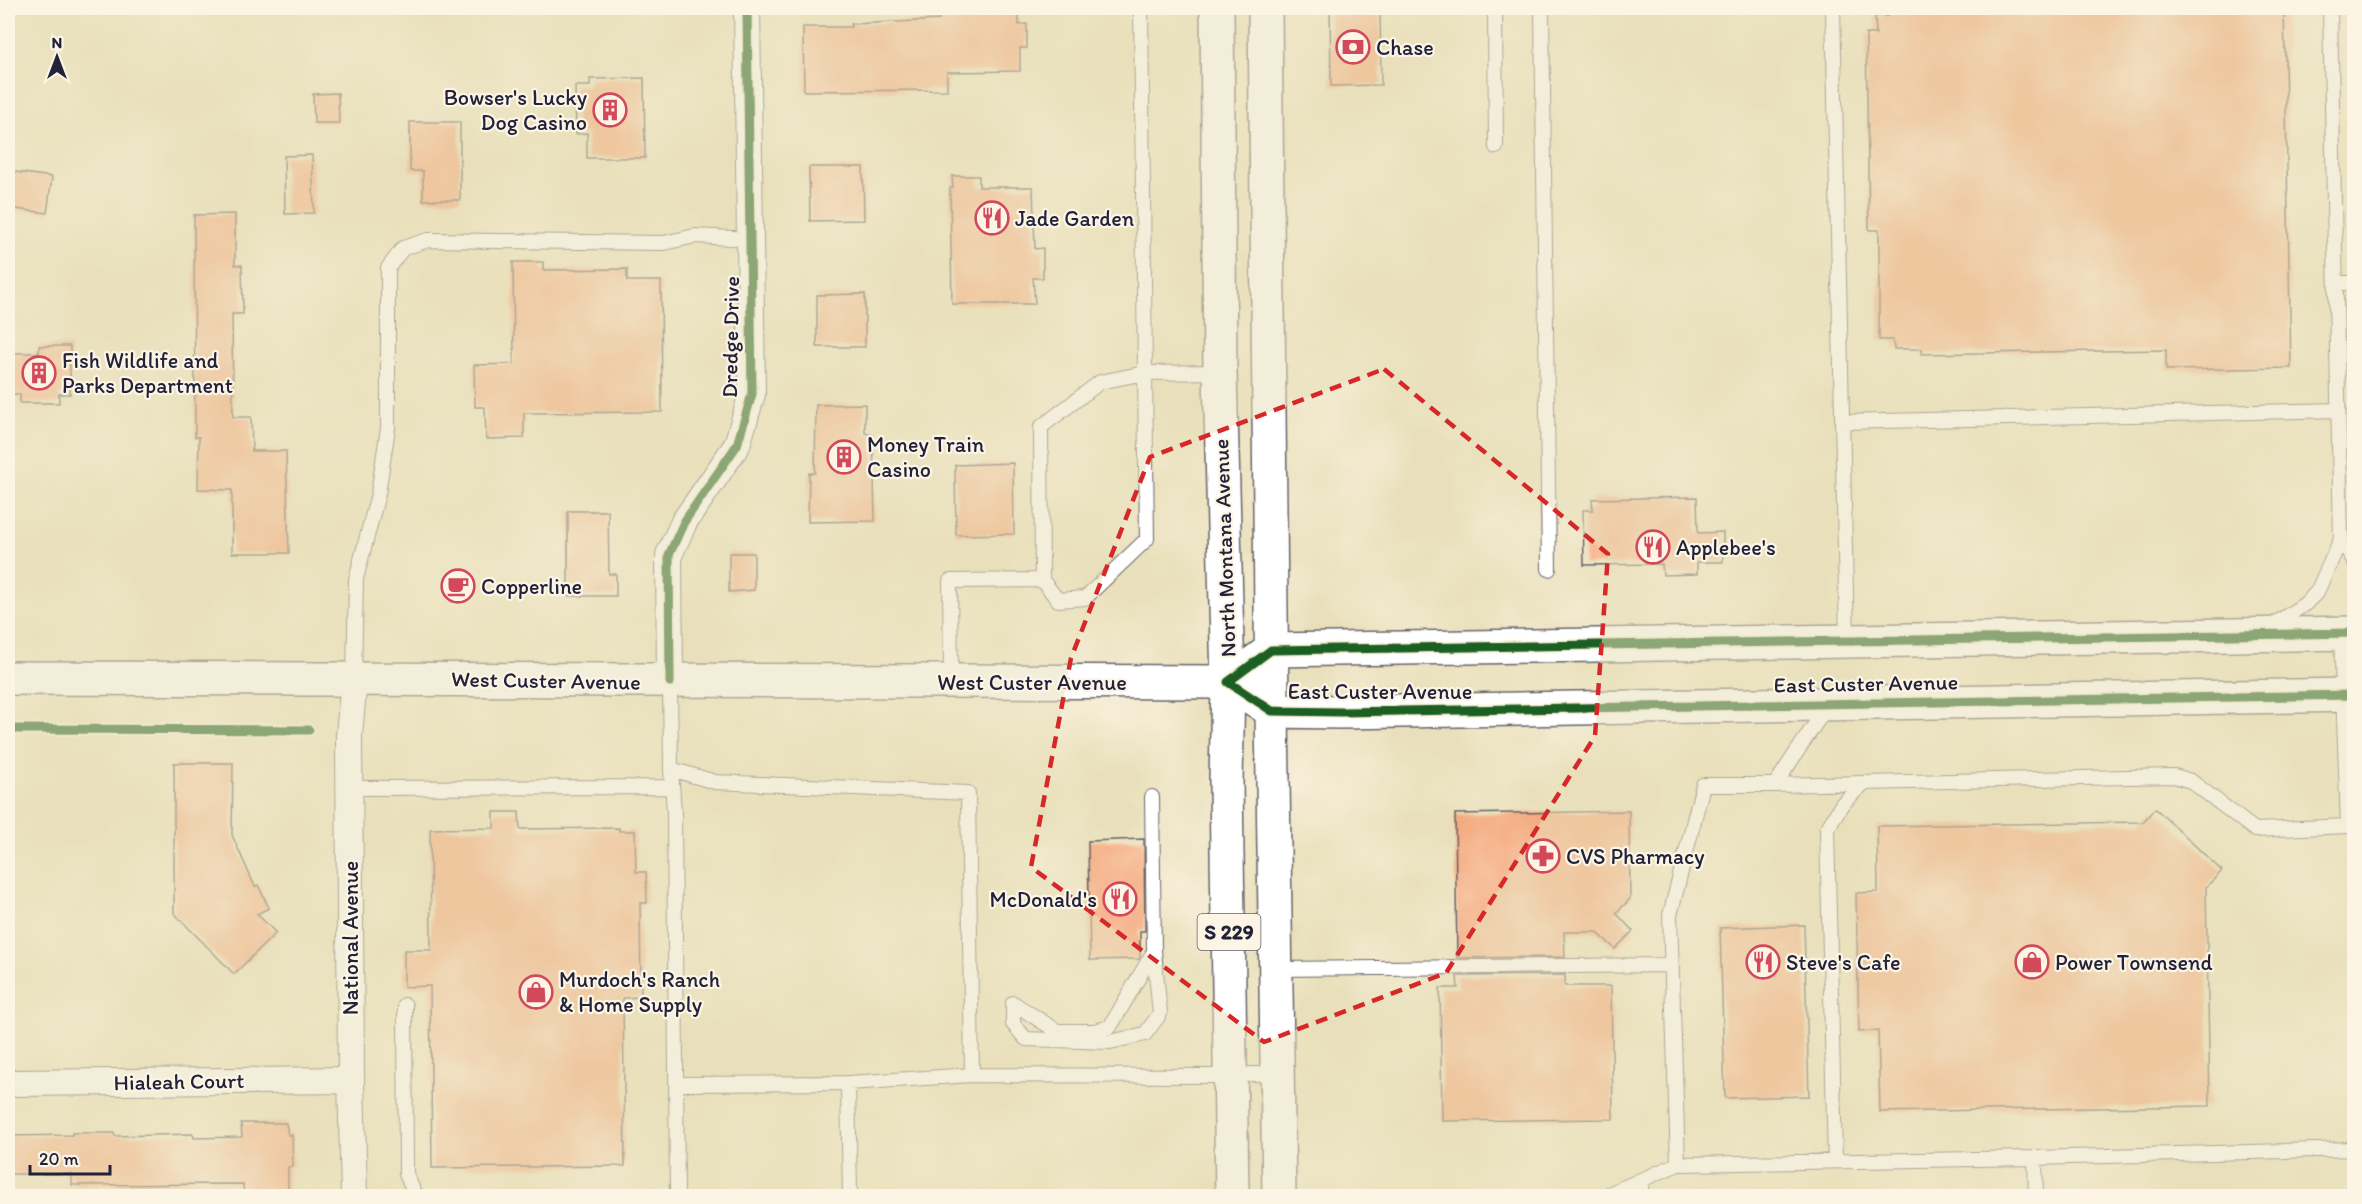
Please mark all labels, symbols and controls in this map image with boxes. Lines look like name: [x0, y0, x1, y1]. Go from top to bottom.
north arrow: [27, 27, 87, 87]
bank icon: Chase: [1335, 29, 1371, 65]
text: N: [52, 33, 62, 52]
place label: Chase: [1376, 34, 1434, 61]
place label: Bowser's Lucky Dog Casino: [444, 84, 588, 136]
building icon: Bowser's Lucky Dog Casino: [592, 92, 628, 128]
restaurant icon: Jade Garden: [974, 200, 1010, 236]
place label: Jade Garden: [1015, 205, 1135, 232]
street label: Dredge Drive: [716, 276, 745, 398]
place label: Fish Wildlife and Parks Department: [62, 347, 233, 399]
building icon: Fish Wildlife and Parks Department: [21, 355, 57, 391]
place label: Money Train Casino: [867, 431, 985, 483]
street label: North Montana Avenue: [1207, 438, 1242, 658]
building icon: Money Train Casino: [826, 439, 862, 475]
restaurant icon: Applebee's: [1635, 529, 1671, 565]
place label: Applebee's: [1676, 534, 1776, 561]
cafe icon: Copperline: [440, 568, 476, 604]
place label: Copperline: [481, 573, 582, 600]
street label: West Custer Avenue: [451, 665, 641, 696]
street label: East Custer Avenue: [1774, 668, 1959, 699]
street label: West Custer Avenue: [937, 669, 1127, 696]
street label: East Custer Avenue: [1288, 678, 1472, 705]
pharmacy icon: CVS Pharmacy: [1525, 838, 1561, 874]
place label: CVS Pharmacy: [1566, 843, 1705, 870]
street label: National Avenue: [337, 861, 364, 1015]
restaurant icon: McDonald's: [1102, 881, 1138, 917]
place label: McDonald's: [989, 886, 1097, 913]
road number: S 229: [1198, 914, 1260, 950]
restaurant icon: Steve's Cafe: [1745, 944, 1781, 980]
shop icon: Power Townsend: [2014, 944, 2050, 980]
place label: Steve's Cafe: [1786, 949, 1901, 976]
place label: Power Townsend: [2055, 949, 2213, 976]
place label: Murdoch's Ranch & Home Supply: [559, 966, 720, 1018]
shop icon: Murdoch's Ranch & Home Supply: [518, 974, 554, 1010]
street label: Hialeah Court: [113, 1067, 245, 1096]
scale bar: [30, 1138, 110, 1176]
text: 20 m: [39, 1148, 79, 1170]

